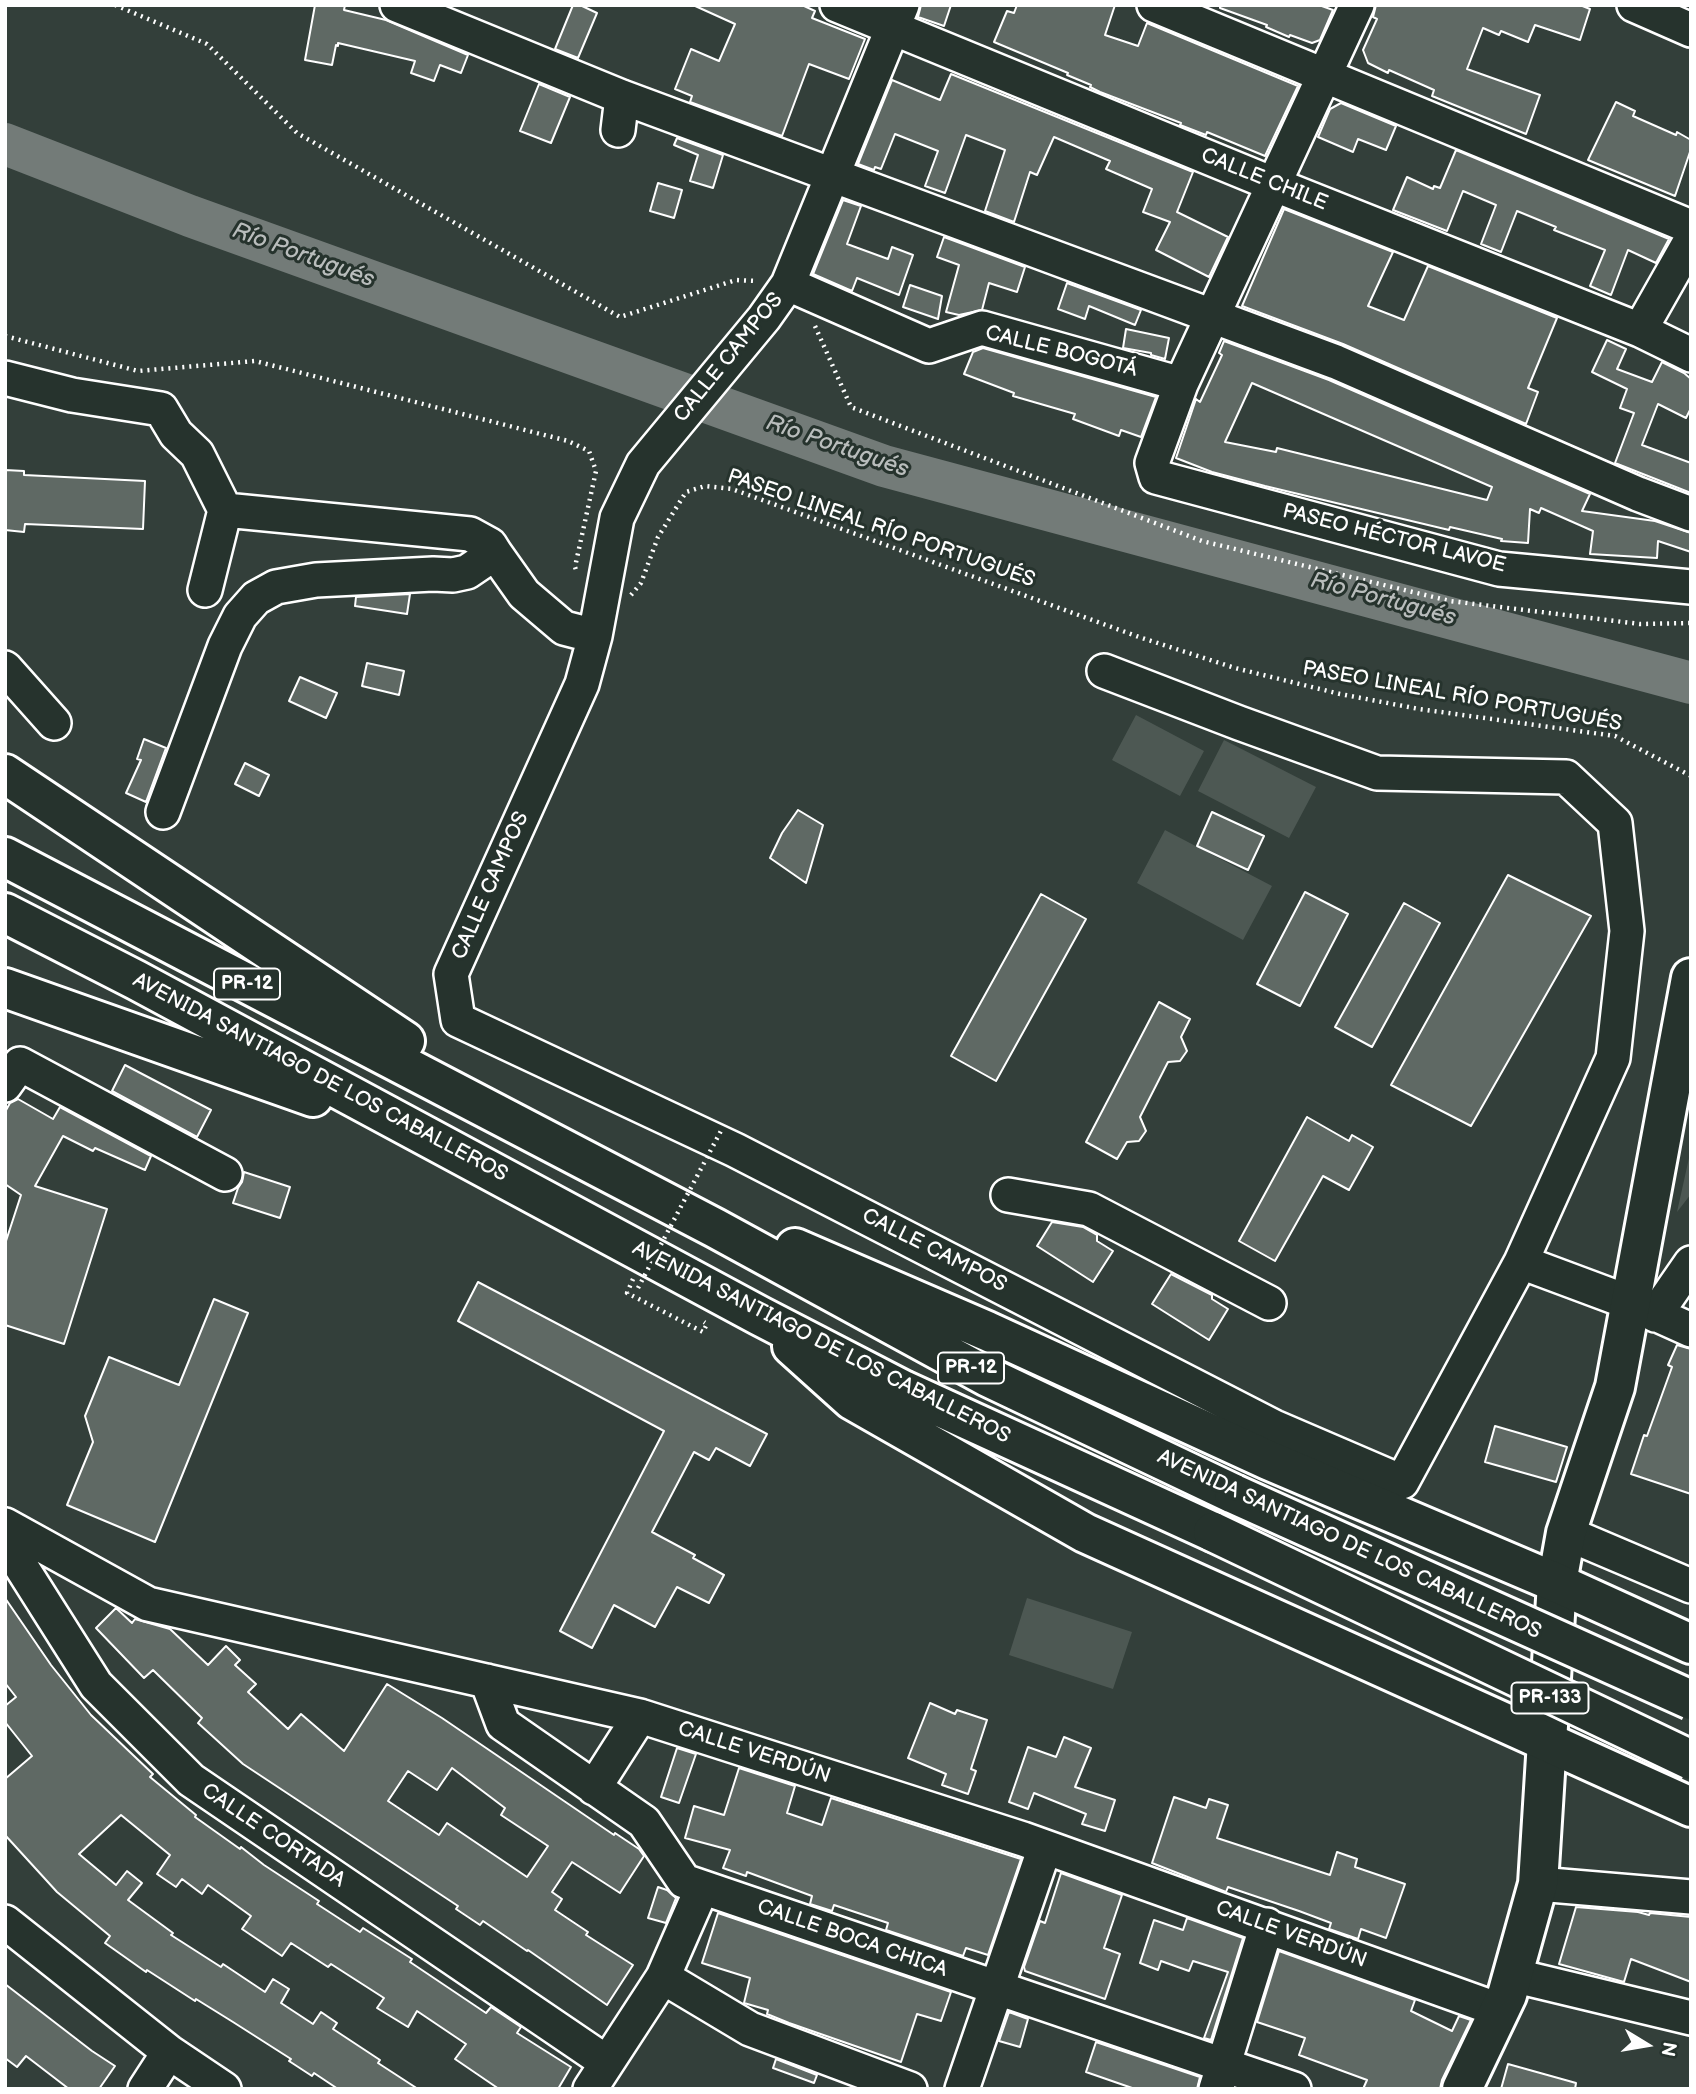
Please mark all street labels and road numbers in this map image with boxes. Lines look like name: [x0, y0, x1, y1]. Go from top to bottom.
street label: CALLE CHILE: [1197, 143, 1331, 217]
street label: CALLE CAMPOS: [669, 288, 789, 428]
street label: CALLE BOGOTÁ: [982, 321, 1140, 383]
street label: PASEO LINEAL RÍO PORTUGUÉS: [724, 464, 1038, 594]
street label: PASEO HÉCTOR LAVOE: [1280, 499, 1508, 579]
street label: PASEO LINEAL RÍO PORTUGUÉS: [1300, 656, 1624, 738]
street label: CALLE CAMPOS: [447, 808, 535, 964]
street label: AVENIDA SANTIAGO DE LOS CABALLEROS: [128, 968, 512, 1188]
road number: PR-12: [214, 968, 280, 1000]
street label: CALLE CAMPOS: [857, 1204, 1011, 1298]
street label: AVENIDA SANTIAGO DE LOS CABALLEROS: [628, 1236, 1014, 1450]
road number: PR-12: [938, 1352, 1004, 1384]
street label: AVENIDA SANTIAGO DE LOS CABALLEROS: [1153, 1445, 1545, 1645]
road number: PR-133: [1512, 1682, 1588, 1714]
street label: CALLE VERDÚN: [675, 1716, 833, 1790]
street label: CALLE CORTADA: [196, 1779, 350, 1893]
street label: CALLE BOCA CHICA: [754, 1895, 950, 1983]
street label: CALLE VERDÚN: [1212, 1896, 1370, 1974]

